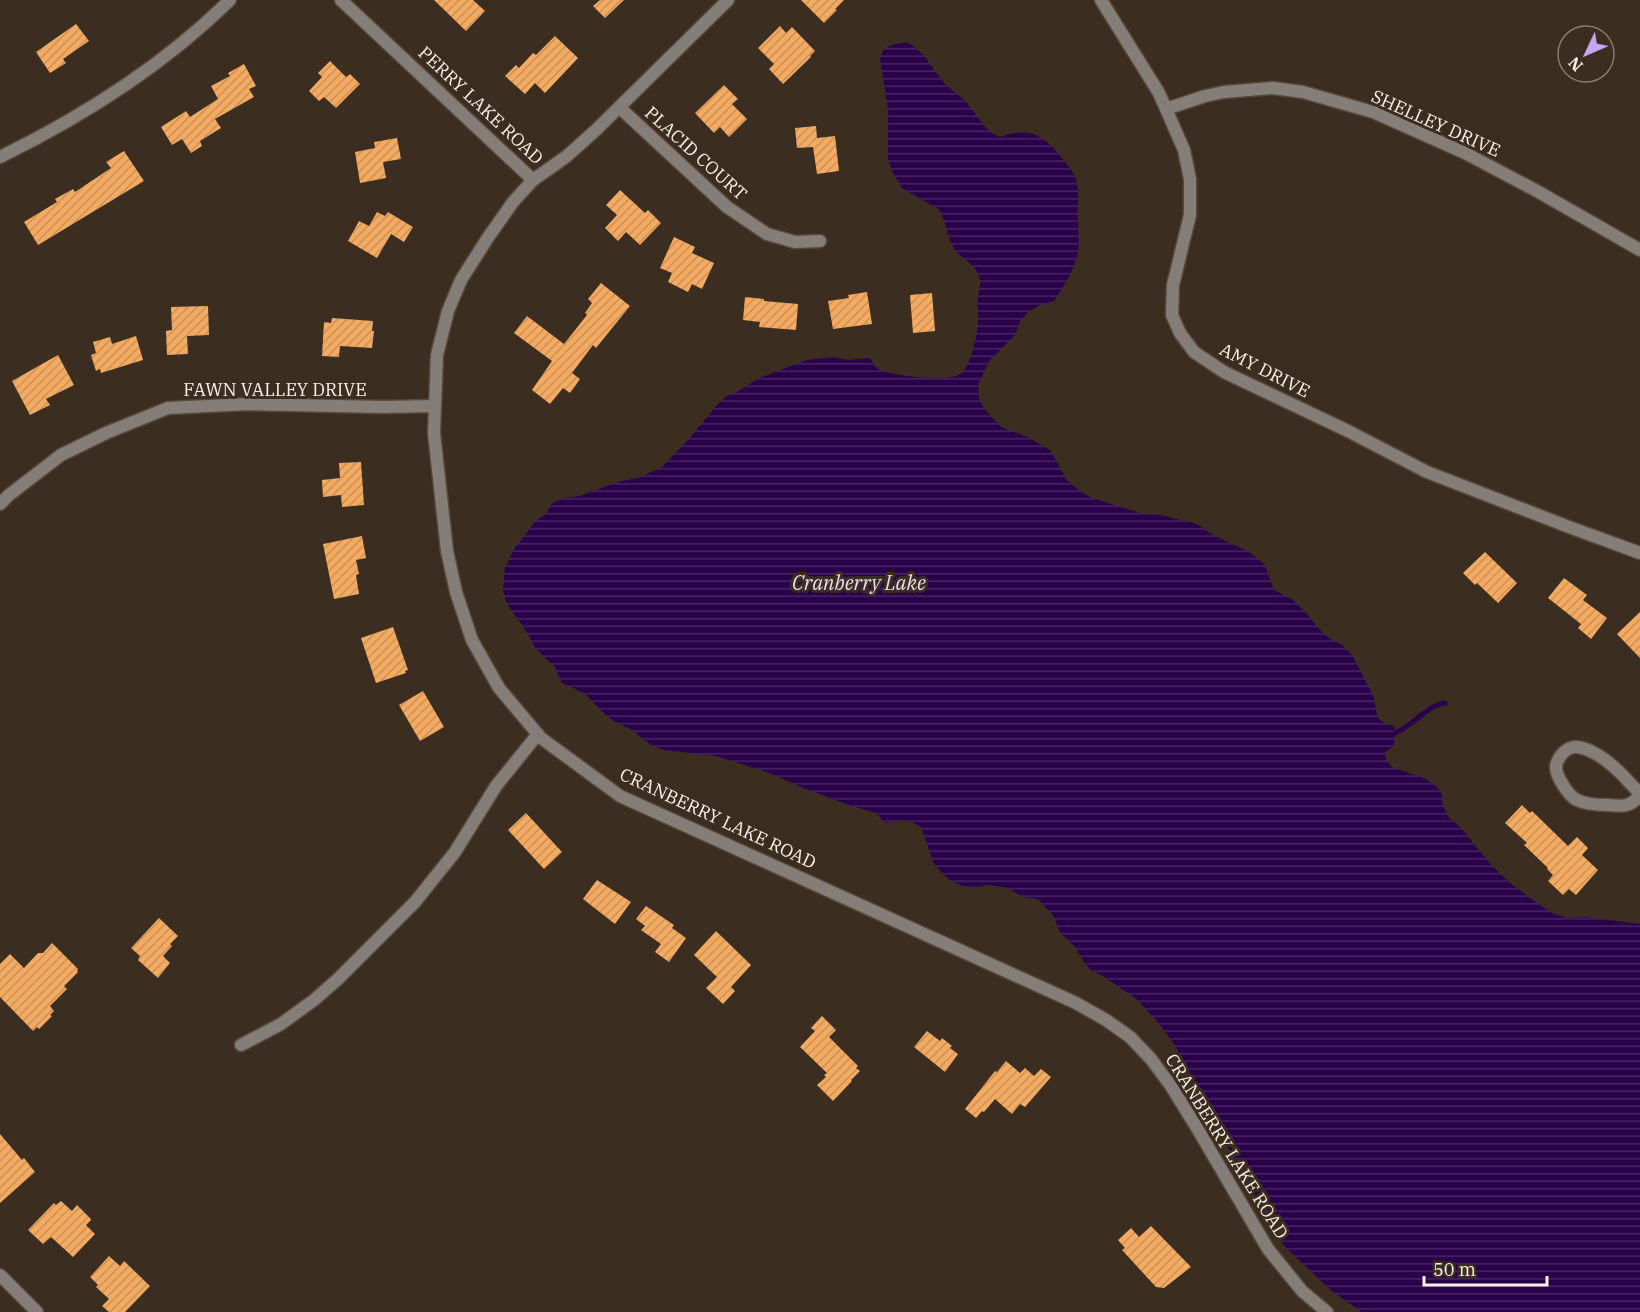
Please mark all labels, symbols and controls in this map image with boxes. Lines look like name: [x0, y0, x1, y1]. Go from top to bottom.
north arrow: [1556, 24, 1616, 84]
street label: PERRY LAKE ROAD: [414, 41, 548, 169]
text: N: [1564, 53, 1587, 76]
street label: SHELLEY DRIVE: [1368, 84, 1504, 162]
street label: PLACID COURT: [640, 101, 752, 205]
street label: AMY DRIVE: [1216, 337, 1314, 403]
street label: FAWN VALLEY DRIVE: [183, 378, 367, 401]
water label: Cranberry Lake: [792, 569, 926, 596]
street label: CRANBERRY LAKE ROAD: [616, 762, 820, 874]
street label: CRANBERRY LAKE ROAD: [1161, 1049, 1293, 1243]
scale bar: [1424, 1249, 1547, 1287]
text: 50 m: [1433, 1258, 1476, 1281]

